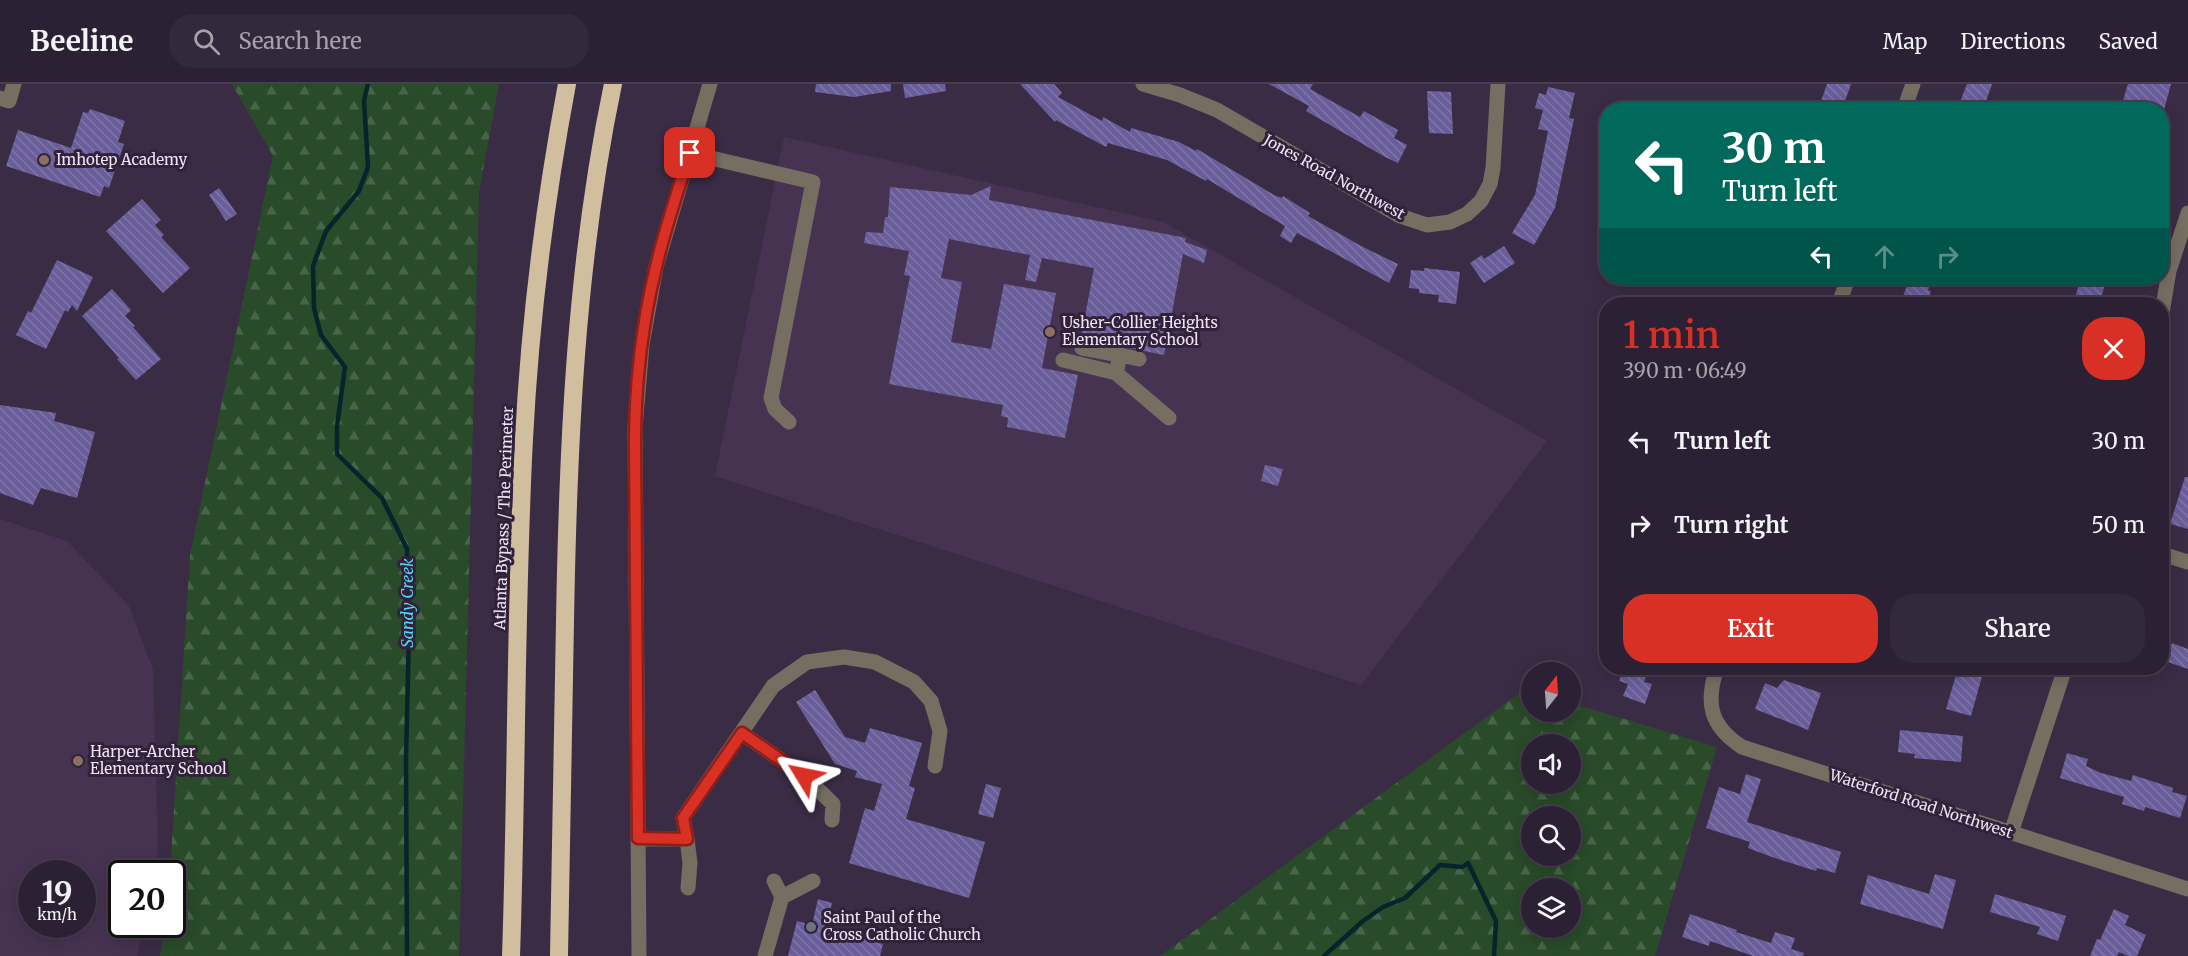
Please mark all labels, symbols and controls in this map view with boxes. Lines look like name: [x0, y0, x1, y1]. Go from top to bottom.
search box: [169, 14, 589, 68]
text: Beeline: [30, 23, 133, 59]
icon: search: [190, 25, 223, 58]
text: Search here: [238, 27, 362, 55]
text: Map: [1883, 28, 1927, 55]
text: Directions: [1960, 28, 2065, 55]
text: Saved: [2098, 28, 2158, 55]
text: 30 m: [1722, 122, 1826, 174]
icon: left: [1623, 126, 1701, 204]
pin: [664, 127, 715, 178]
street label: Jones Road Northwest: [1259, 129, 1408, 223]
icon: arrive: [673, 136, 706, 169]
place label: Imhotep Academy: [56, 150, 188, 169]
marker: Imhotep Academy: [37, 153, 51, 167]
text: Turn left: [1722, 174, 1837, 208]
icon: left: [1805, 240, 1838, 273]
icon: ahead: [1868, 240, 1901, 273]
icon: right: [1931, 240, 1964, 273]
place label: Usher-Collier Heights Elementary School: [1062, 313, 1218, 349]
text: 1 min: [1623, 313, 1720, 358]
button: close: [2082, 317, 2145, 380]
marker: Usher-Collier Heights Elementary School: [1043, 325, 1057, 339]
text: 390 m · 06:49: [1623, 358, 1747, 383]
street label: Atlanta Bypass / The Perimeter: [490, 406, 517, 631]
icon: left: [1623, 425, 1656, 458]
text: Turn left: [1674, 427, 1771, 455]
text: 30 m: [2091, 427, 2145, 455]
icon: right: [1623, 509, 1656, 542]
text: Turn right: [1674, 511, 1788, 539]
text: 50 m: [2091, 511, 2145, 539]
water label: Sandy Creek: [397, 558, 417, 648]
button: Exit: [1623, 594, 1878, 663]
button: Share: [1890, 594, 2145, 663]
north arrow: [1521, 662, 1581, 722]
map controls: [1521, 662, 1581, 938]
button: sound: [1521, 734, 1581, 794]
place label: Harper-Archer Elementary School: [90, 742, 227, 778]
position arrow: [772, 744, 836, 808]
marker: Harper-Archer Elementary School: [71, 754, 85, 768]
street label: Waterford Road Northwest: [1826, 765, 2015, 842]
button: search: [1521, 806, 1581, 866]
speed limit sign: 20: [108, 860, 186, 938]
text: 19: [41, 873, 73, 911]
button: layers: [1521, 878, 1581, 938]
text: km/h: [37, 905, 77, 924]
place label: Saint Paul of the Cross Catholic Church: [823, 908, 981, 944]
marker: Saint Paul of the Cross Catholic Church: [804, 920, 818, 934]

